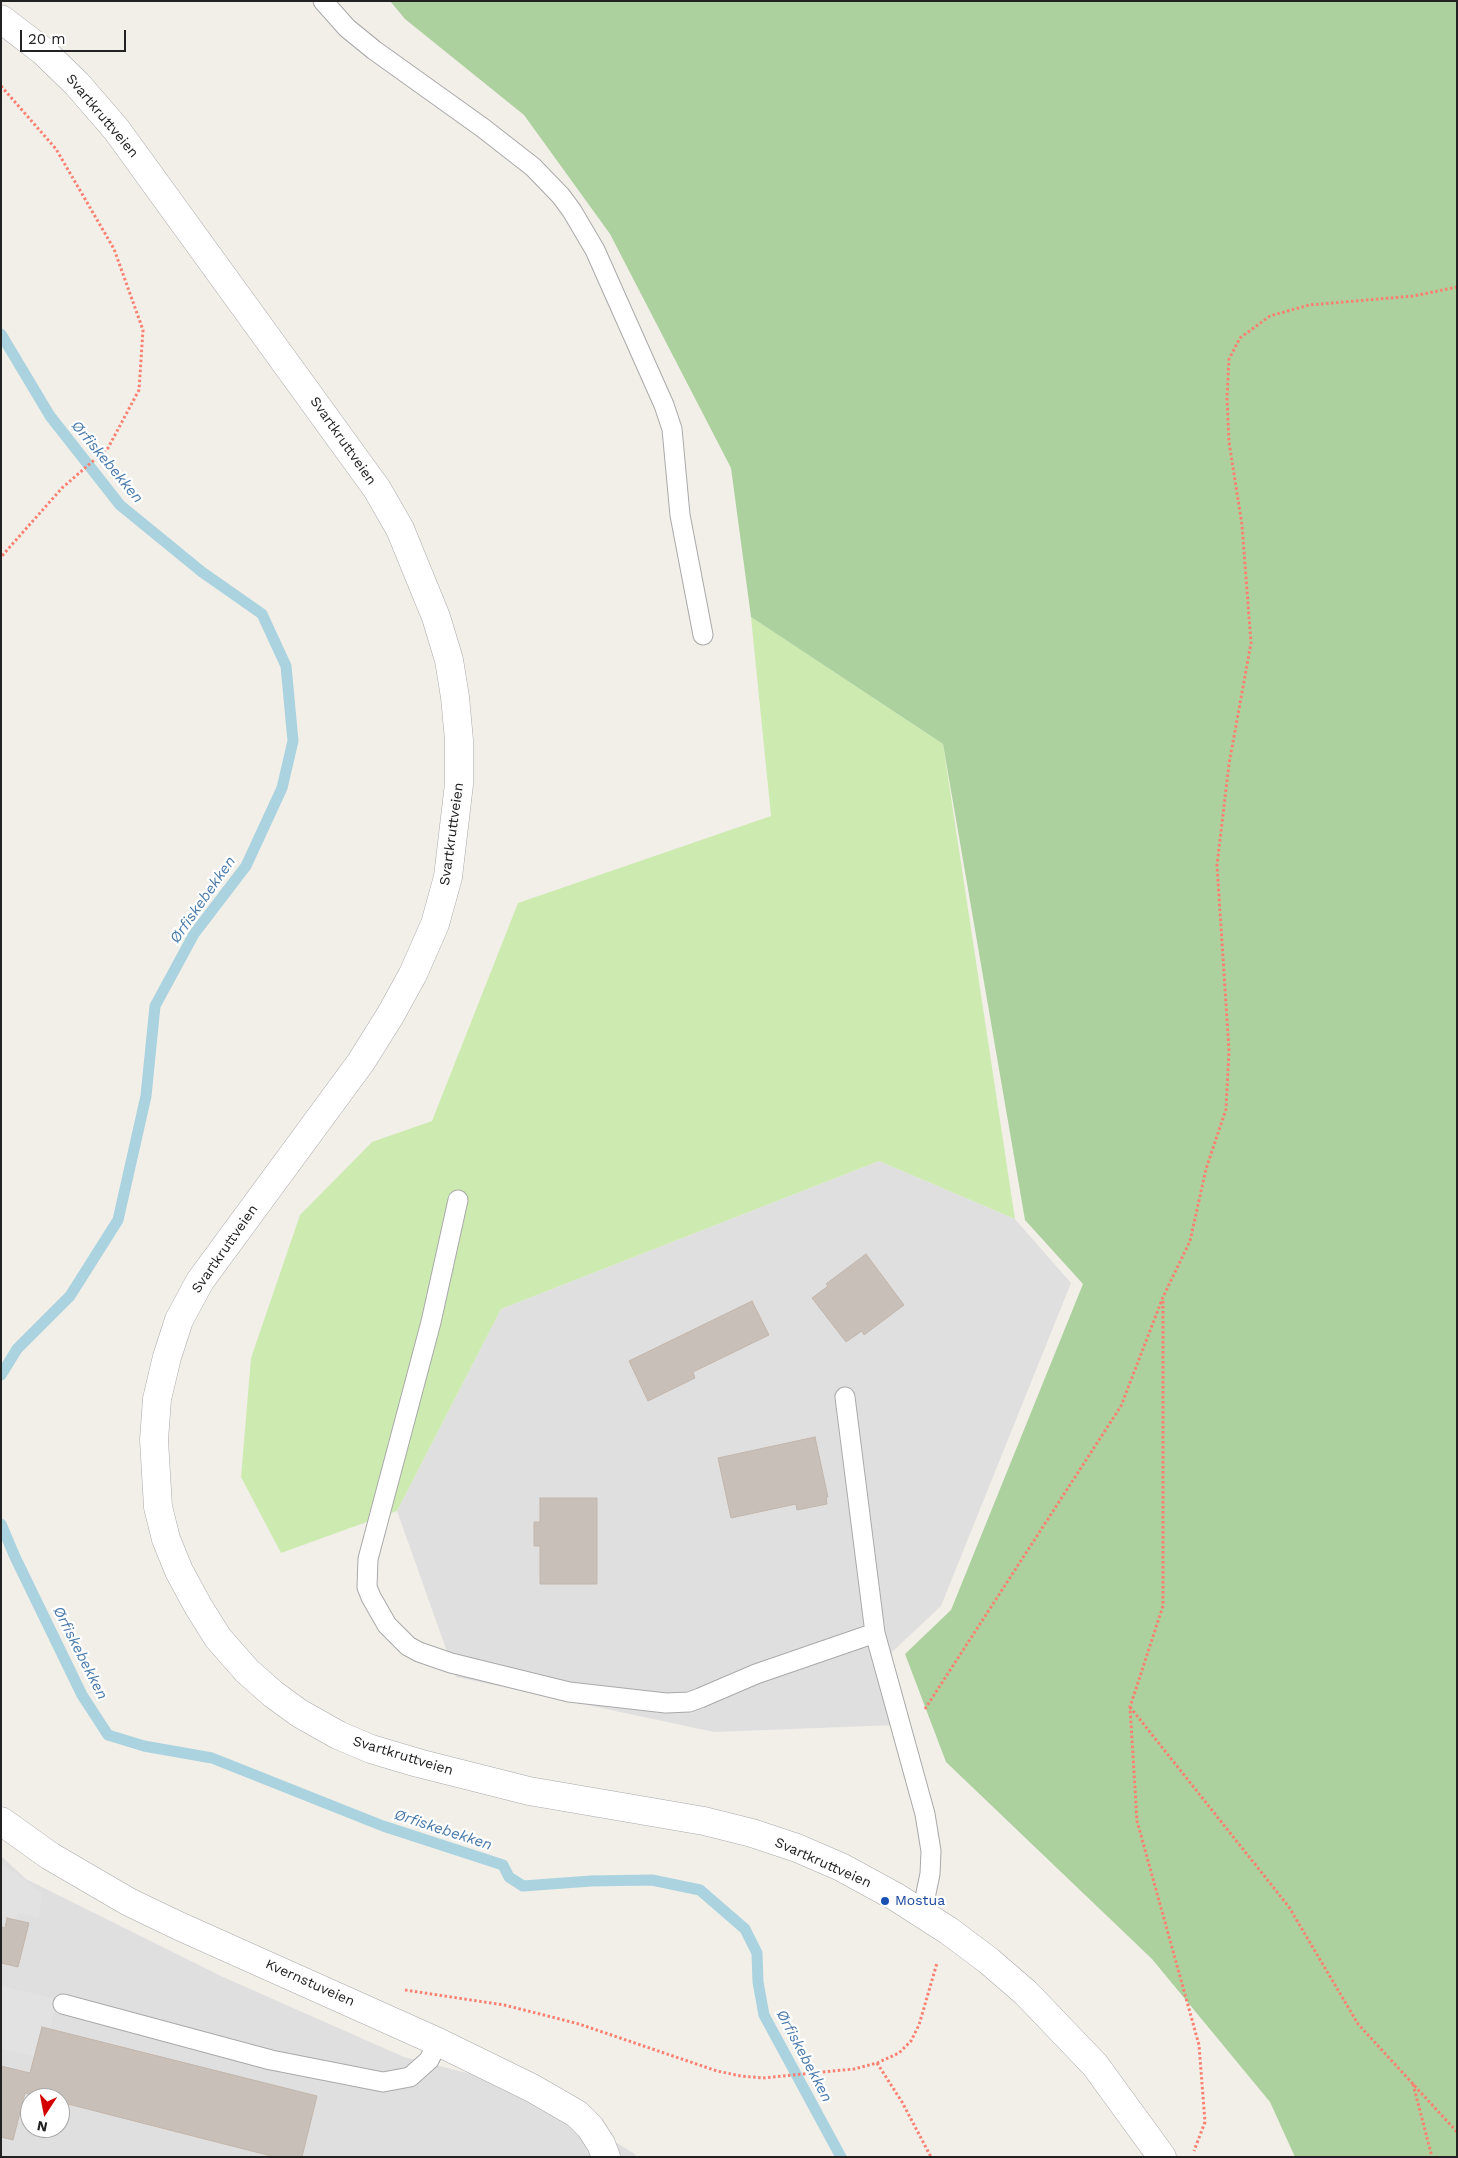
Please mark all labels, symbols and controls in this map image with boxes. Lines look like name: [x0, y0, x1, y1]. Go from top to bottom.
scale bar: [22, 20, 129, 52]
text: 20 m: [28, 30, 66, 48]
street label: Svartkruttveien: [62, 71, 142, 161]
street label: Svartkruttveien: [306, 394, 380, 488]
water label: Ørfiskebekken: [67, 417, 147, 507]
street label: Svartkruttveien: [436, 781, 468, 887]
water label: Ørfiskebekken: [166, 853, 240, 947]
street label: Svartkruttveien: [188, 1202, 262, 1296]
water label: Ørfiskebekken: [49, 1603, 111, 1703]
street label: Svartkruttveien: [351, 1733, 455, 1779]
water label: Ørfiskebekken: [392, 1806, 494, 1854]
street label: Svartkruttveien: [772, 1834, 874, 1892]
place label: Mostua: [895, 1893, 945, 1909]
marker: Mostua: [879, 1895, 891, 1907]
street label: Kvernstuveien: [263, 1956, 357, 2010]
water label: Ørfiskebekken: [772, 2007, 836, 2105]
north arrow: [20, 2088, 70, 2138]
text: N: [36, 2118, 49, 2136]

